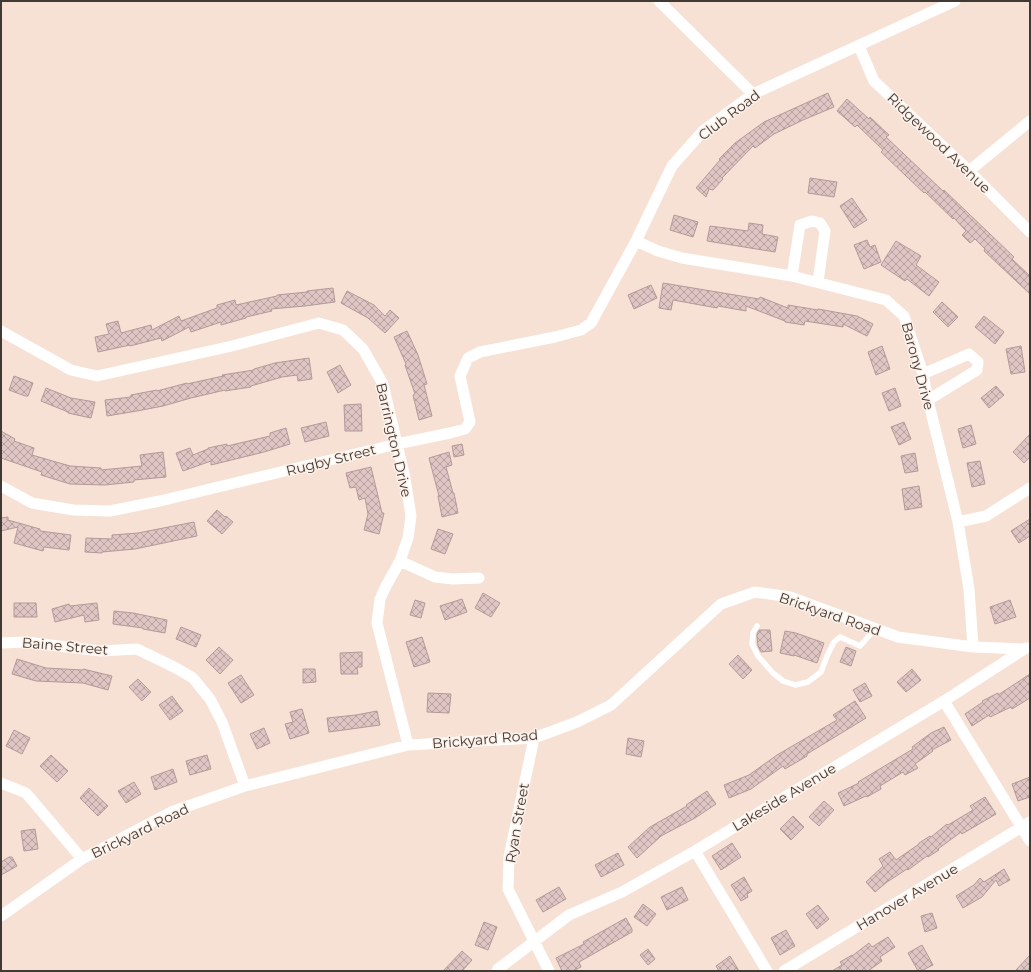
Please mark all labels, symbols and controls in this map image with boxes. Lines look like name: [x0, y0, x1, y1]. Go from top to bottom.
street label: Club Road: [694, 86, 764, 144]
street label: Ridgewood Avenue: [883, 89, 995, 197]
street label: Barony Drive: [898, 320, 938, 412]
street label: Barrington Drive: [372, 381, 416, 499]
street label: Rugby Street: [284, 440, 378, 480]
street label: Brickyard Road: [777, 588, 883, 640]
street label: Baine Street: [21, 633, 109, 659]
street label: Brickyard Road: [431, 725, 539, 753]
street label: Lakeside Avenue: [729, 759, 839, 835]
street label: Ryan Street: [501, 781, 533, 865]
street label: Brickyard Road: [88, 800, 192, 862]
street label: Hanover Avenue: [853, 860, 961, 934]

